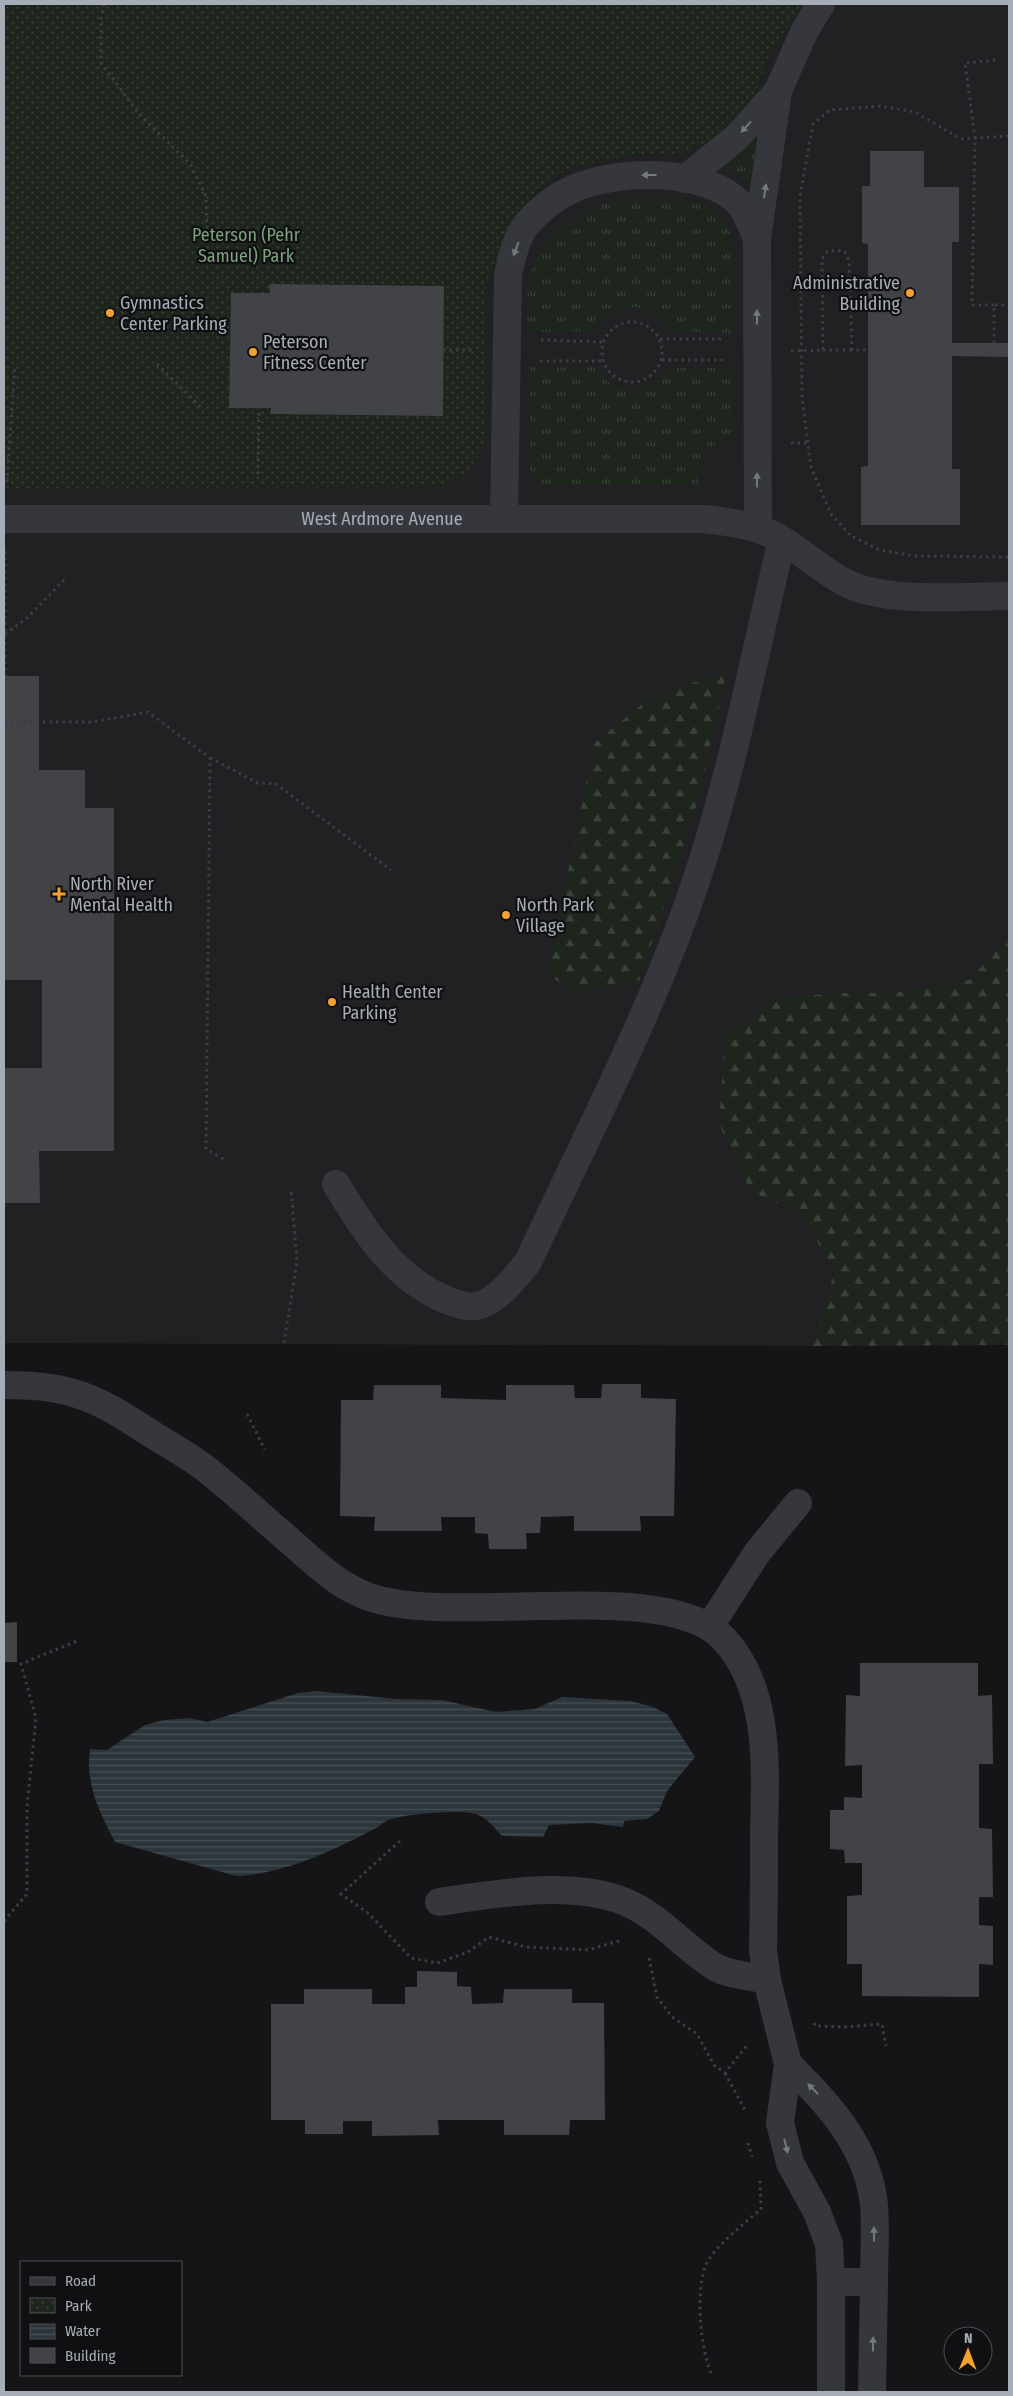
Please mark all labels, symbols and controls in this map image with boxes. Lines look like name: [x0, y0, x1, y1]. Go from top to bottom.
one-way arrow: [740, 121, 752, 133]
one-way arrow: [640, 171, 656, 179]
one-way arrow: [761, 183, 769, 199]
park label: Peterson (Pehr Samuel) Park: [192, 224, 301, 267]
one-way arrow: [512, 242, 520, 257]
place label: Administrative Building: [793, 272, 901, 315]
marker: Administrative Building: [904, 287, 916, 299]
place label: Gymnastics Center Parking: [120, 292, 227, 335]
marker: Gymnastics Center Parking: [104, 307, 116, 319]
one-way arrow: [753, 309, 761, 325]
place label: Peterson Fitness Center: [263, 331, 367, 374]
marker: Peterson Fitness Center: [247, 346, 259, 358]
one-way arrow: [753, 471, 761, 487]
street label: West Ardmore Avenue: [301, 508, 463, 530]
place label: North River Mental Health: [70, 873, 173, 916]
marker: North River Mental Health: [52, 887, 66, 901]
place label: North Park Village: [516, 894, 595, 937]
marker: North Park Village: [500, 909, 512, 921]
place label: Health Center Parking: [342, 981, 443, 1024]
marker: Health Center Parking: [326, 996, 338, 1008]
one-way arrow: [807, 2083, 819, 2095]
one-way arrow: [782, 2139, 790, 2154]
one-way arrow: [870, 2225, 878, 2241]
legend: [20, 2261, 182, 2376]
text: Road: [65, 2272, 96, 2290]
text: Park: [65, 2297, 92, 2315]
text: Water: [65, 2322, 101, 2340]
north arrow: [943, 2326, 993, 2376]
text: N: [964, 2330, 973, 2347]
one-way arrow: [869, 2335, 877, 2351]
text: Building: [65, 2347, 116, 2365]

